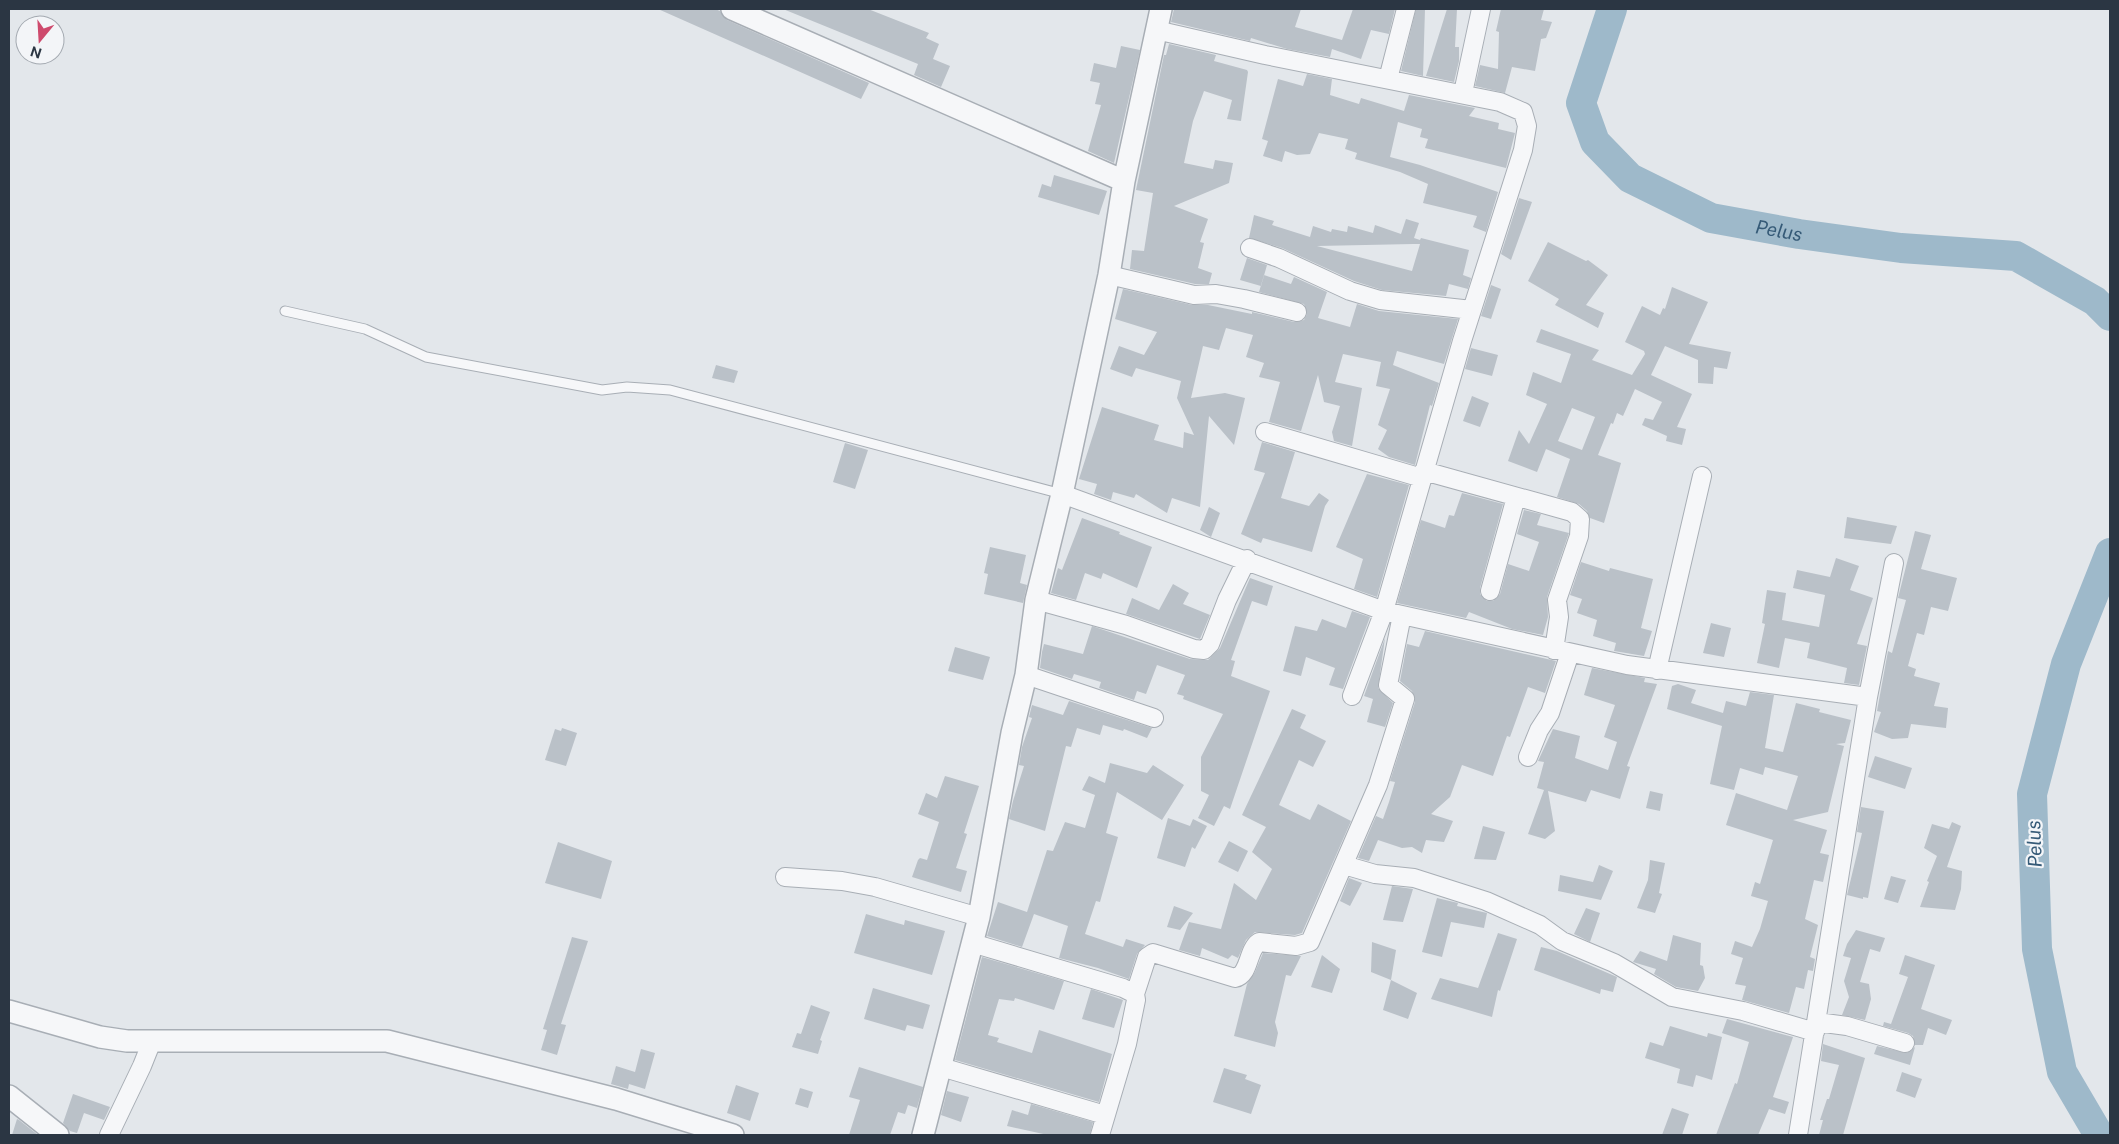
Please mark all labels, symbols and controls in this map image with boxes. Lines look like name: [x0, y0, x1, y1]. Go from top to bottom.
north arrow: [15, 15, 65, 65]
text: N: [28, 43, 44, 62]
water label: Pelus: [1754, 215, 1804, 245]
water label: Pelus: [2022, 820, 2046, 868]

